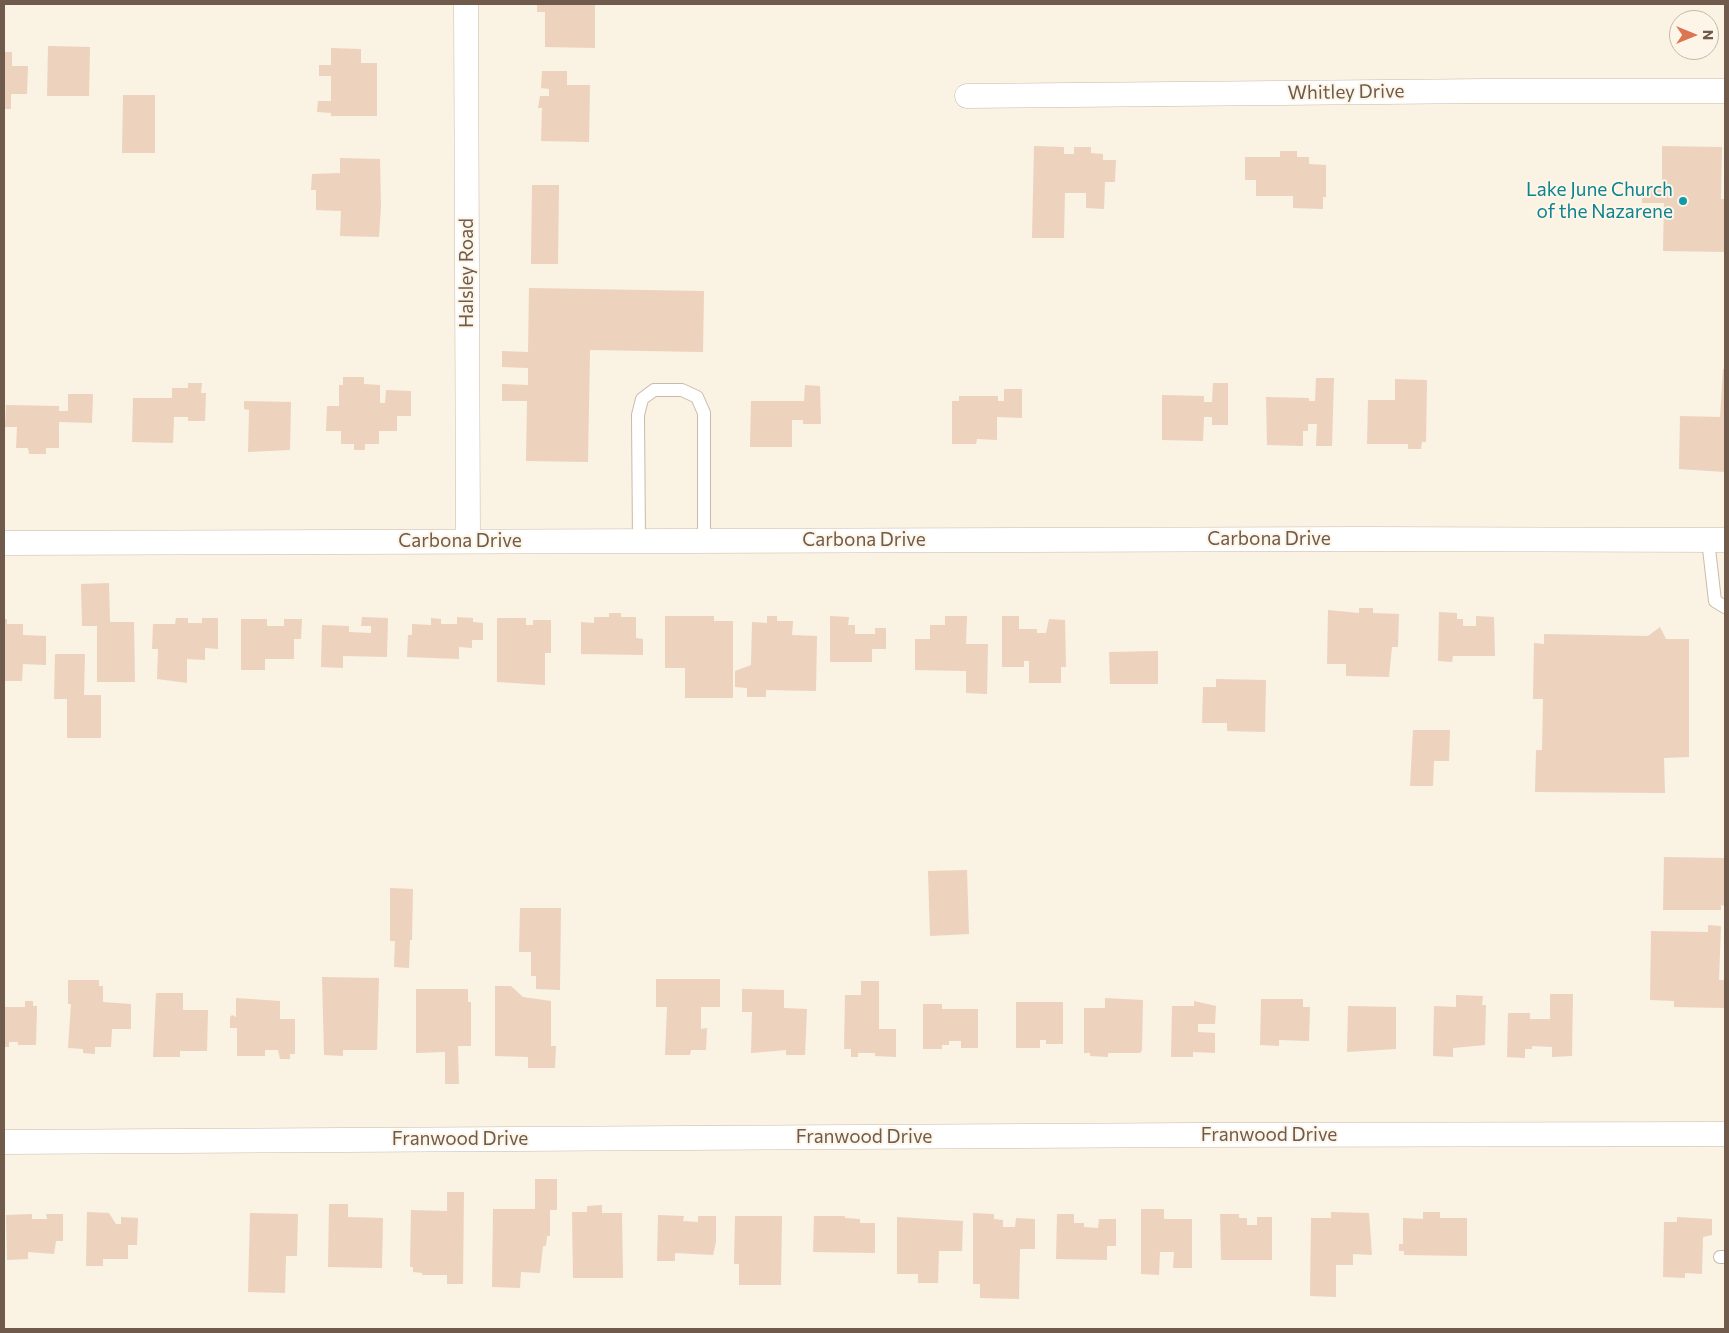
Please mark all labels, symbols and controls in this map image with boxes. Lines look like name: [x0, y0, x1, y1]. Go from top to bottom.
north arrow: [1669, 10, 1719, 60]
text: N: [1700, 30, 1717, 40]
street label: Whitley Drive: [1287, 80, 1405, 104]
place label: Lake June Church of the Nazarene: [1526, 179, 1673, 223]
marker: Lake June Church of the Nazarene: [1677, 195, 1689, 207]
street label: Halsley Road: [456, 218, 478, 328]
street label: Carbona Drive: [1207, 528, 1331, 550]
street label: Carbona Drive: [802, 529, 926, 551]
street label: Carbona Drive: [398, 530, 522, 552]
street label: Franwood Drive: [1201, 1124, 1337, 1146]
street label: Franwood Drive: [796, 1126, 932, 1148]
street label: Franwood Drive: [392, 1128, 528, 1150]

